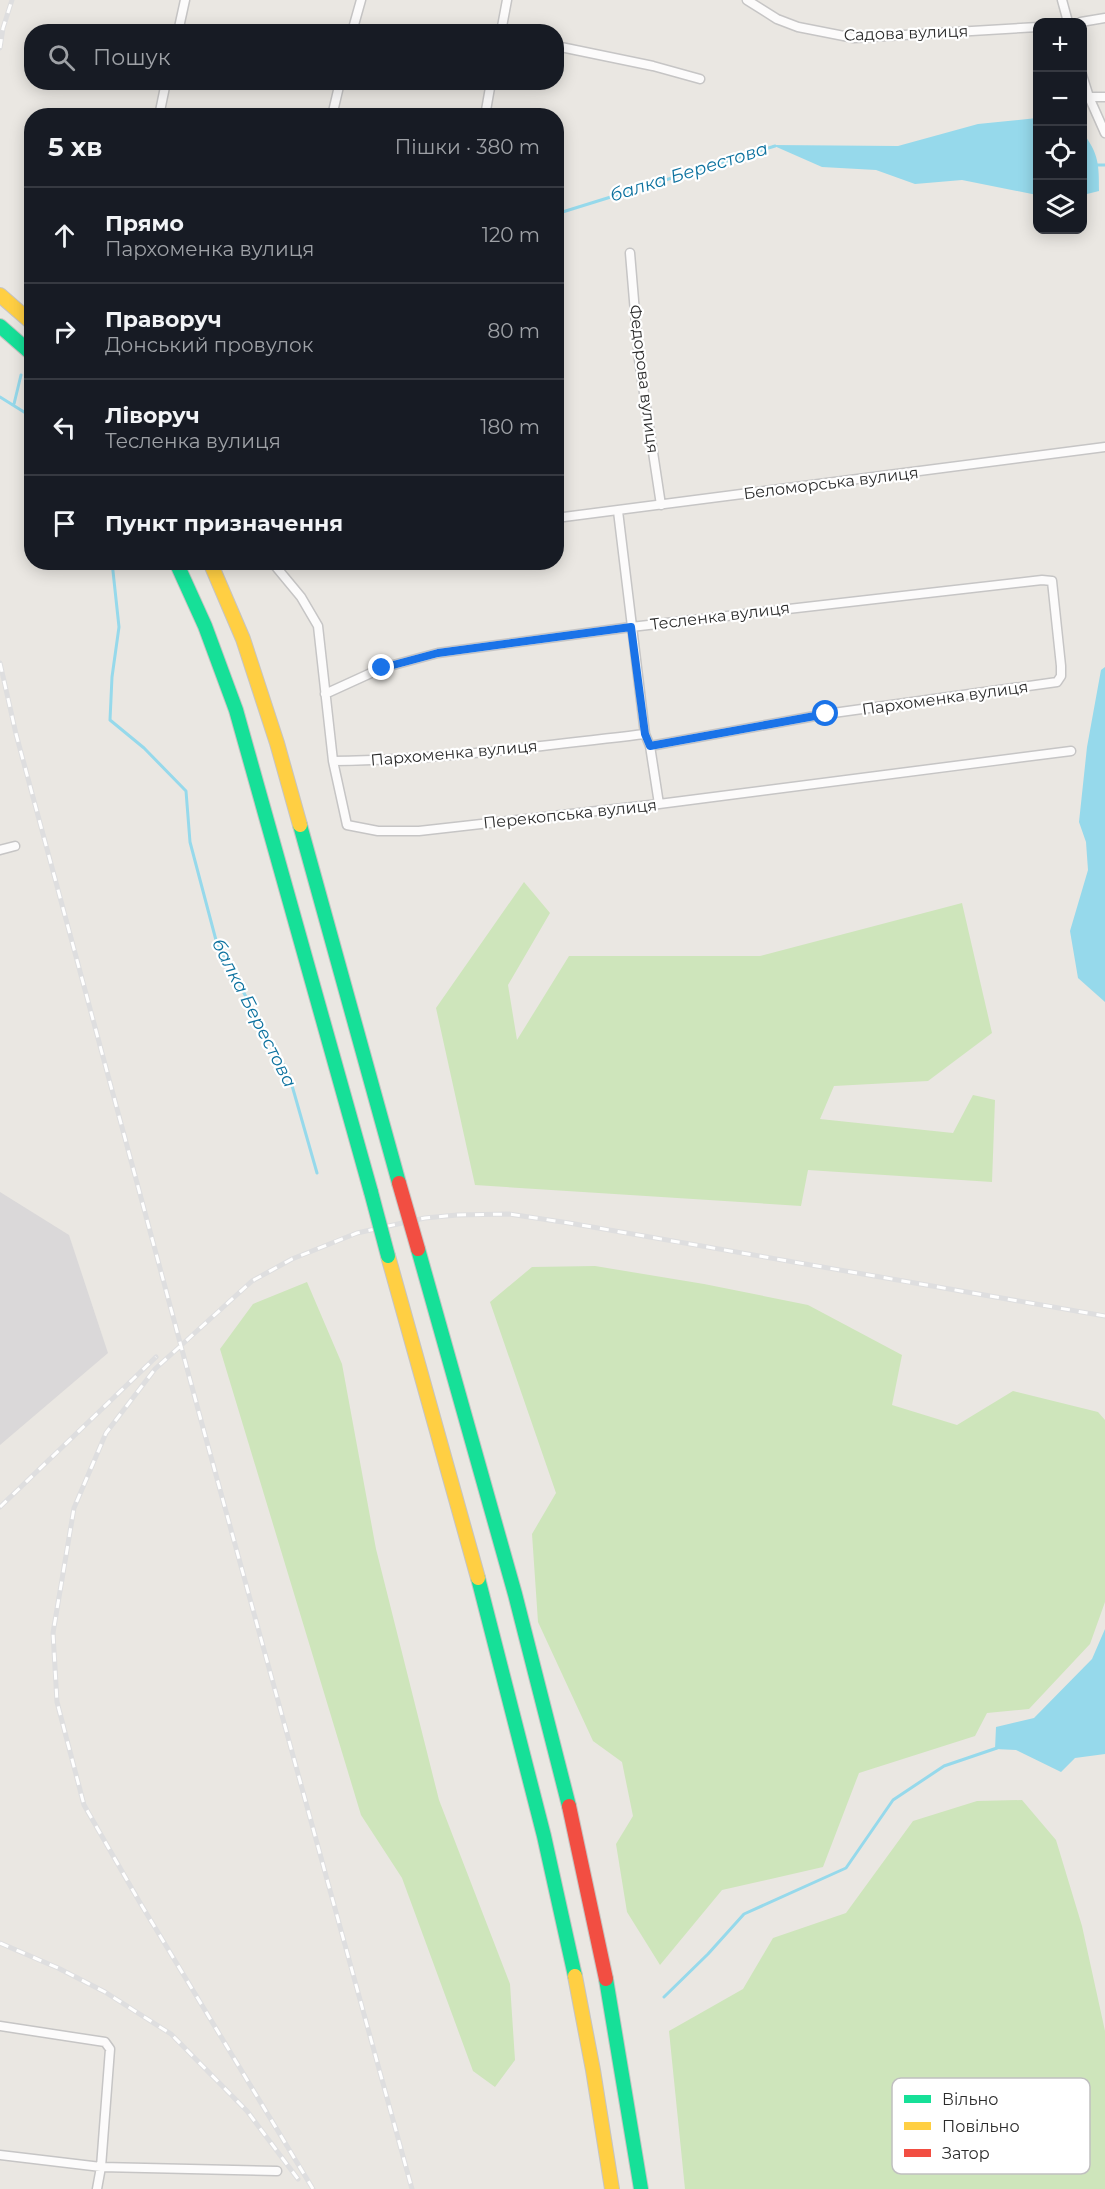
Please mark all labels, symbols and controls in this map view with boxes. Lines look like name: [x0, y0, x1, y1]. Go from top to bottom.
map controls: [1033, 18, 1087, 234]
button: +: [1033, 18, 1087, 72]
street label: Садова вулиця: [843, 21, 969, 45]
search box: [24, 24, 564, 90]
icon: search: [45, 41, 78, 74]
text: Пошук: [93, 44, 171, 71]
button: −: [1033, 72, 1087, 126]
button: locate: [1033, 126, 1087, 180]
text: 5 хв: [48, 131, 102, 163]
text: Пішки · 380 m: [395, 135, 540, 159]
water label: балка Берестова: [607, 137, 771, 207]
button: layers: [1033, 180, 1087, 234]
text: Прямо: [105, 210, 184, 237]
icon: ahead: [48, 219, 81, 252]
text: 120 m: [482, 223, 540, 247]
text: Пархоменка вулиця: [105, 237, 314, 261]
street label: Федорова вулиця: [625, 304, 663, 454]
text: Праворуч: [105, 306, 222, 333]
icon: right: [48, 315, 81, 348]
text: 80 m: [488, 319, 540, 343]
text: Донський провулок: [105, 333, 313, 357]
text: Ліворуч: [105, 402, 200, 429]
icon: left: [48, 411, 81, 444]
text: 180 m: [480, 415, 540, 439]
text: Тесленка вулиця: [105, 429, 281, 453]
street label: Беломорська вулиця: [742, 463, 920, 503]
icon: arrive: [48, 507, 81, 540]
text: Пункт призначення: [105, 510, 343, 537]
street label: Тесленка вулиця: [649, 598, 791, 634]
route end: [368, 654, 394, 680]
street label: Пархоменка вулиця: [861, 677, 1029, 719]
route start: [812, 700, 838, 726]
street label: Пархоменка вулиця: [370, 736, 538, 770]
street label: Перекопська вулиця: [482, 795, 658, 833]
water label: балка Берестова: [207, 935, 301, 1091]
legend: [892, 2078, 1090, 2174]
text: Вільно: [942, 2090, 998, 2109]
text: Повільно: [942, 2117, 1020, 2136]
text: Затор: [942, 2144, 990, 2163]

